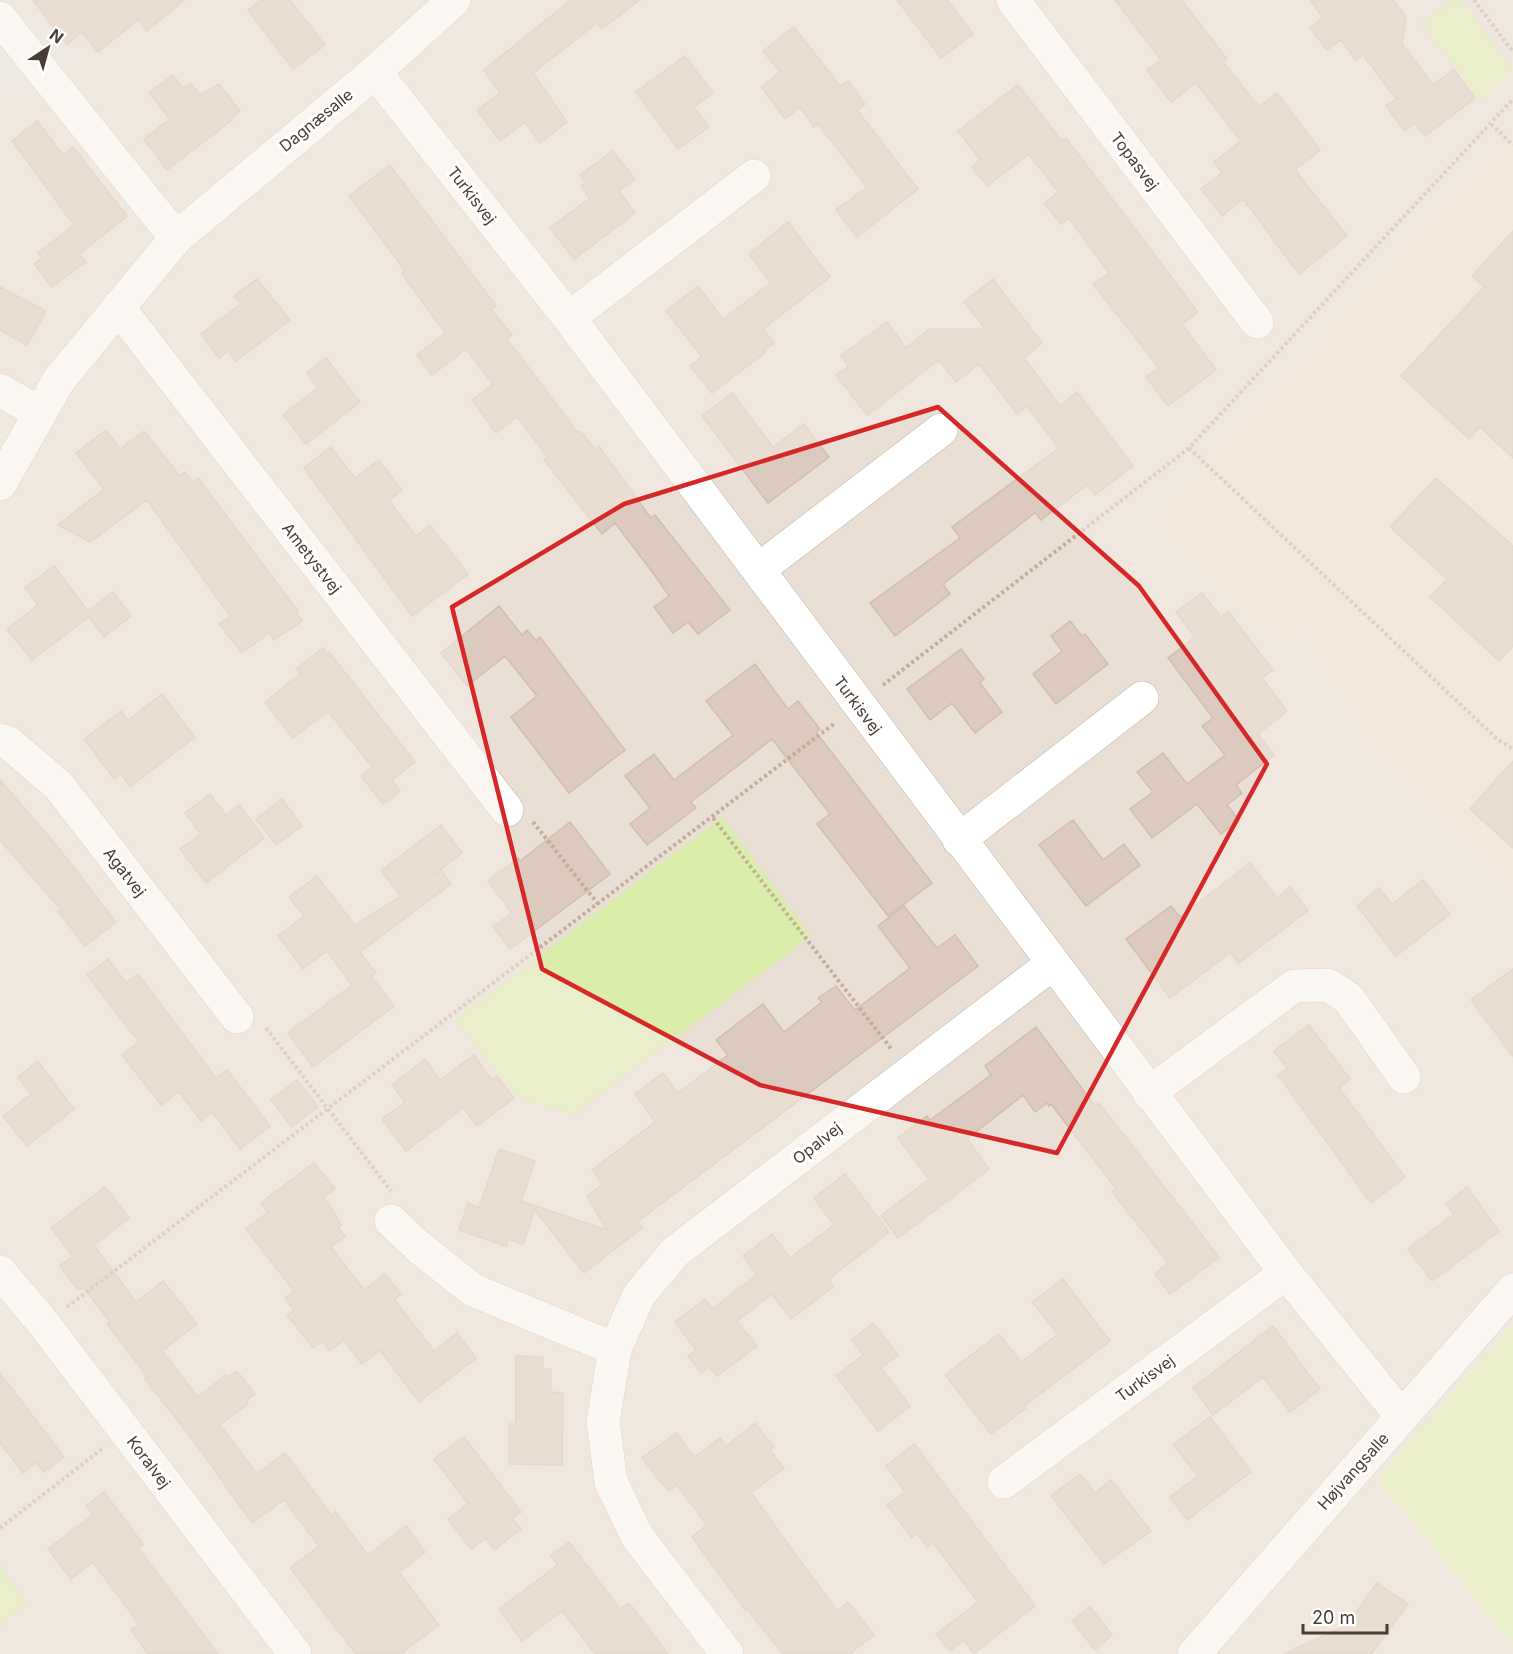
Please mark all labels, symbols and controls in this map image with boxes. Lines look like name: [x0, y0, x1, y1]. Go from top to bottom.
north arrow: [18, 18, 78, 78]
text: N: [46, 24, 68, 48]
street label: Dagnæsalle: [275, 84, 357, 156]
street label: Topasvej: [1107, 128, 1163, 194]
street label: Turkisvej: [443, 162, 501, 228]
street label: Ametystvej: [278, 518, 346, 598]
street label: Turkisvej: [830, 672, 886, 738]
street label: Agatvej: [99, 843, 151, 901]
street label: Opalvej: [788, 1118, 846, 1168]
street label: Turkisvej: [1112, 1350, 1178, 1406]
street label: Højvangsalle: [1313, 1428, 1393, 1514]
street label: Koralvej: [123, 1432, 175, 1492]
scale bar: [1303, 1597, 1387, 1635]
text: 20 m: [1312, 1607, 1355, 1628]

